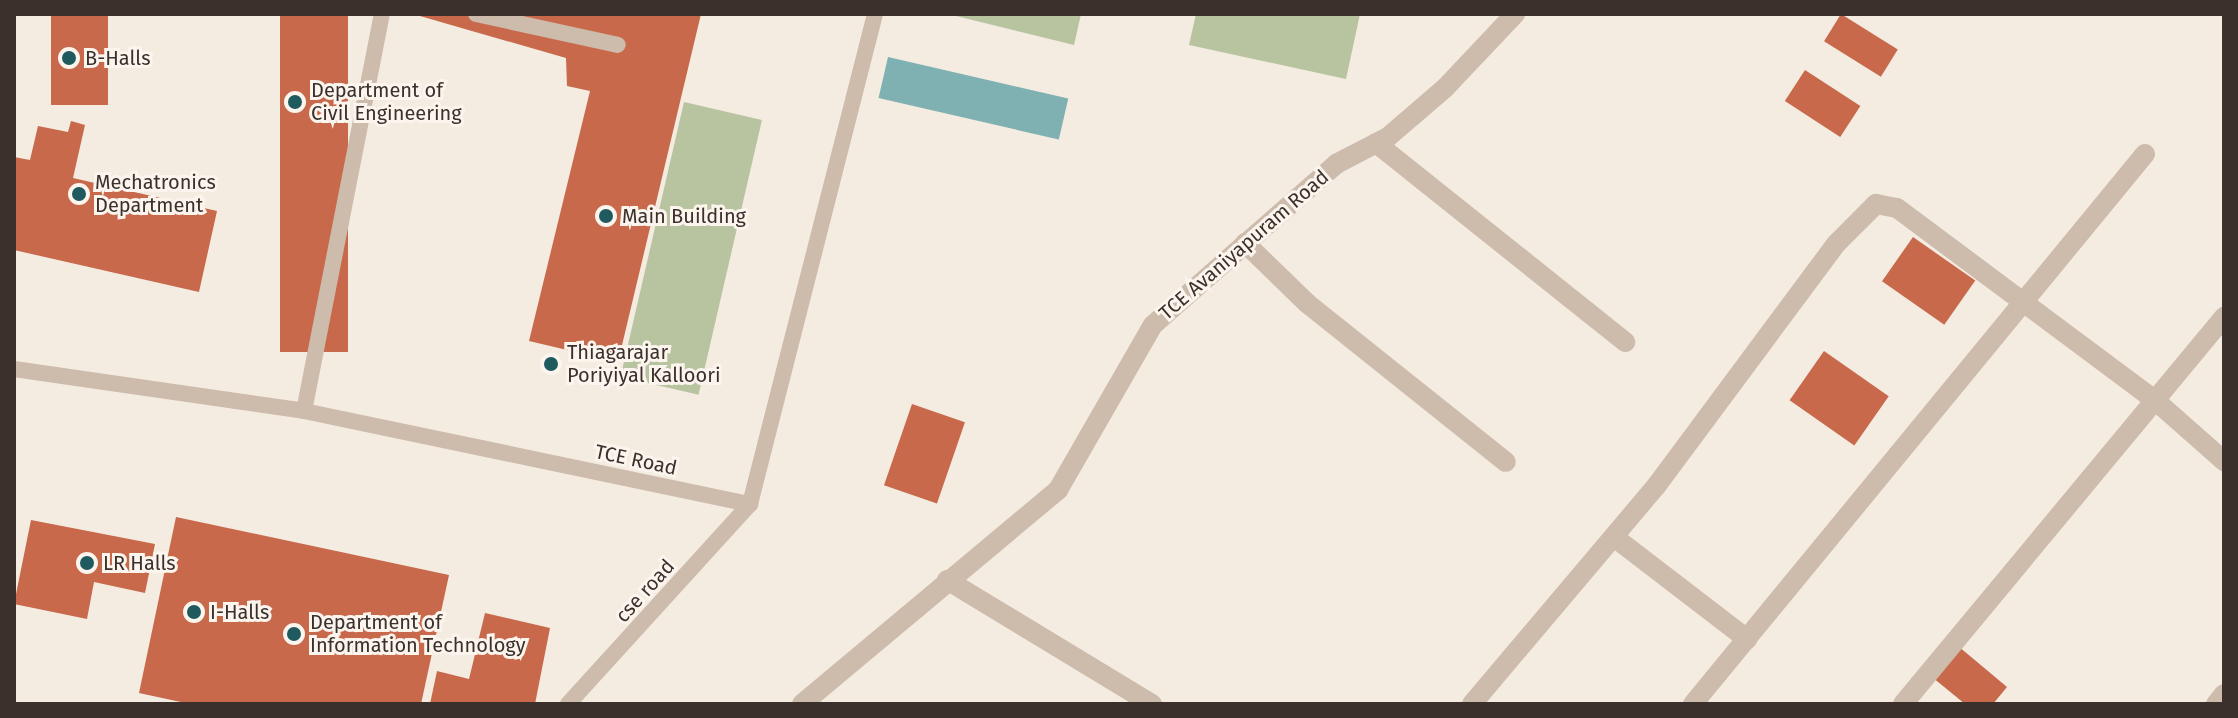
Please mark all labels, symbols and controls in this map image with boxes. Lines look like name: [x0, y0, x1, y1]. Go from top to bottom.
place label: B-Halls: [85, 46, 151, 70]
marker: B-Halls: [60, 49, 78, 67]
place label: Department of Civil Engineering: [311, 78, 462, 125]
marker: Department of Civil Engineering: [286, 93, 304, 111]
street label: TCE Avaniyapuram Road: [1154, 165, 1334, 325]
place label: Mechatronics Department: [95, 170, 216, 217]
marker: Mechatronics Department: [70, 185, 88, 203]
place label: Main Building: [622, 204, 746, 228]
marker: Main Building: [597, 207, 615, 225]
place label: Thiagarajar Poriyiyal Kalloori: [567, 340, 721, 387]
marker: Thiagarajar Poriyiyal Kalloori: [542, 355, 560, 373]
street label: TCE Road: [593, 440, 679, 480]
place label: LR Halls: [103, 551, 176, 575]
marker: LR Halls: [78, 554, 96, 572]
street label: cse road: [610, 555, 680, 627]
place label: I-Halls: [210, 600, 269, 624]
marker: I-Halls: [185, 603, 203, 621]
place label: Department of Information Technology: [310, 610, 526, 657]
marker: Department of Information Technology: [285, 625, 303, 643]

